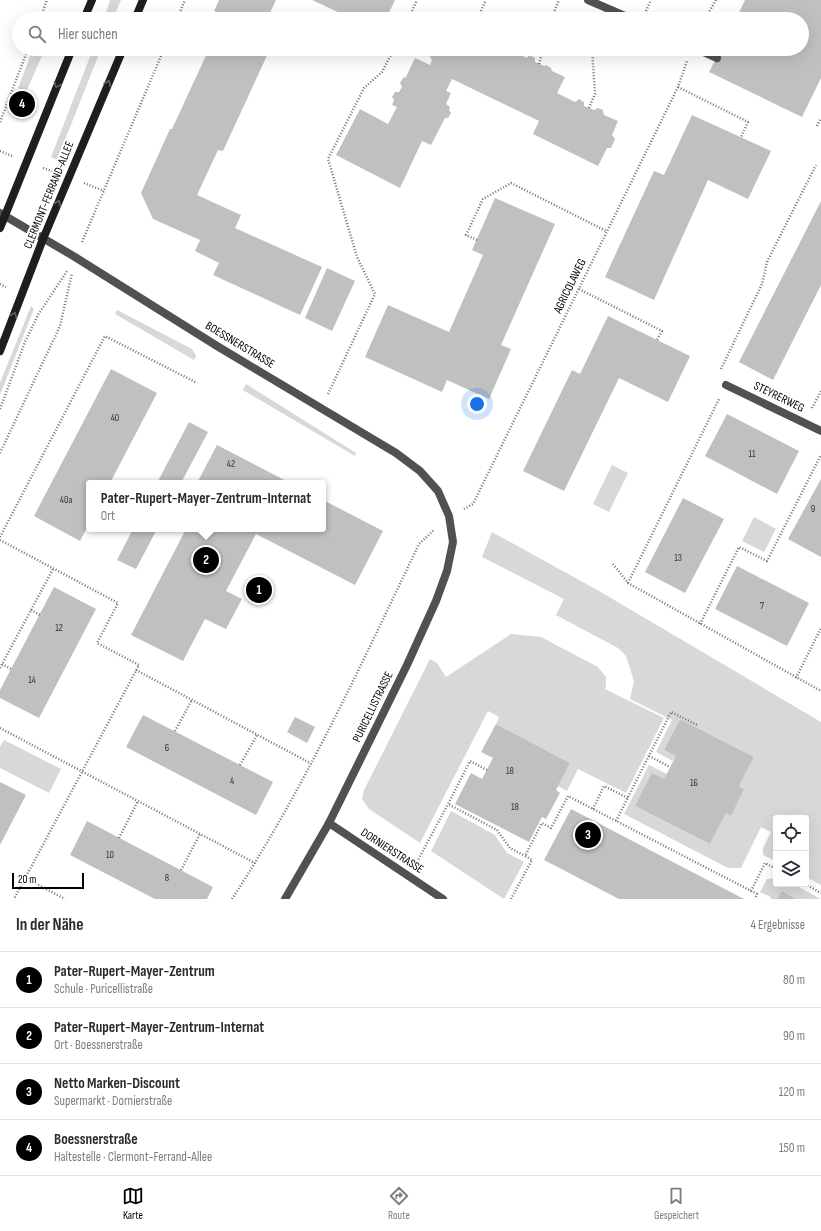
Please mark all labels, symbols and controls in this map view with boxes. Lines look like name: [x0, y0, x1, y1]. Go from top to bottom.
search box: [12, 12, 809, 56]
icon: search: [26, 23, 48, 45]
text: Hier suchen: [58, 25, 118, 44]
one-way arrow: [104, 79, 112, 86]
one-way arrow: [54, 81, 62, 89]
pin: 4: [9, 89, 35, 119]
street label: CLERMONT-FERRAND-ALLEE: [21, 139, 77, 251]
one-way arrow: [53, 199, 61, 207]
street label: AGRICOLAWEG: [550, 256, 590, 317]
one-way arrow: [9, 311, 17, 318]
street label: BOESSNERSTRASSE: [203, 318, 278, 372]
street label: STEYRERWEG: [751, 378, 807, 416]
your location: [467, 394, 487, 414]
house number: 40: [111, 412, 119, 424]
house number: 11: [749, 448, 756, 460]
house number: 42: [227, 458, 235, 470]
popup: [86, 480, 326, 532]
text: Pater-Rupert-Mayer-Zentrum-Internat: [101, 489, 311, 508]
house number: 40a: [60, 494, 72, 506]
house number: 9: [811, 503, 815, 515]
text: Ort: [101, 508, 115, 524]
pin: 2: [193, 545, 219, 575]
house number: 13: [674, 552, 682, 564]
pin: 1: [246, 575, 272, 605]
house number: 7: [760, 600, 764, 612]
house number: 12: [55, 622, 63, 634]
street label: PURICELLISTRASSE: [349, 669, 397, 745]
house number: 14: [28, 674, 36, 686]
house number: 6: [165, 742, 169, 754]
house number: 18: [506, 765, 514, 777]
house number: 4: [230, 775, 234, 787]
house number: 16: [690, 777, 698, 789]
house number: 18: [511, 801, 519, 813]
map controls: [773, 815, 809, 887]
button: locate: [773, 815, 809, 851]
pin: 3: [575, 820, 601, 850]
street label: DORNIERSTRASSE: [358, 825, 426, 877]
house number: 10: [106, 849, 114, 861]
button: layers: [773, 851, 809, 887]
scale bar: [12, 871, 84, 890]
house number: 8: [165, 872, 169, 884]
text: 20 m: [18, 873, 36, 886]
text: In der Nähe: [16, 915, 83, 935]
text: 4 Ergebnisse: [751, 917, 805, 933]
text: Pater-Rupert-Mayer-Zentrum: [54, 962, 215, 981]
text: 1: [26, 972, 32, 988]
text: 80 m: [783, 972, 805, 988]
text: Schule · Puricellistraße: [54, 981, 153, 997]
text: Pater-Rupert-Mayer-Zentrum-Internat: [54, 1018, 264, 1037]
text: 2: [26, 1028, 32, 1044]
text: 90 m: [783, 1028, 805, 1044]
text: Ort · Boessnerstraße: [54, 1037, 143, 1053]
text: Netto Marken-Discount: [54, 1074, 180, 1093]
text: 3: [26, 1084, 32, 1100]
text: 120 m: [779, 1084, 805, 1100]
text: Supermarkt · Dornierstraße: [54, 1093, 172, 1109]
text: Boessnerstraße: [54, 1130, 138, 1149]
text: 4: [26, 1140, 32, 1156]
text: 150 m: [779, 1140, 805, 1156]
text: Haltestelle · Clermont-Ferrand-Allee: [54, 1149, 212, 1165]
tab: Karte: [122, 1185, 144, 1222]
tab: Route: [388, 1185, 410, 1222]
tab: Gespeichert: [654, 1185, 699, 1222]

